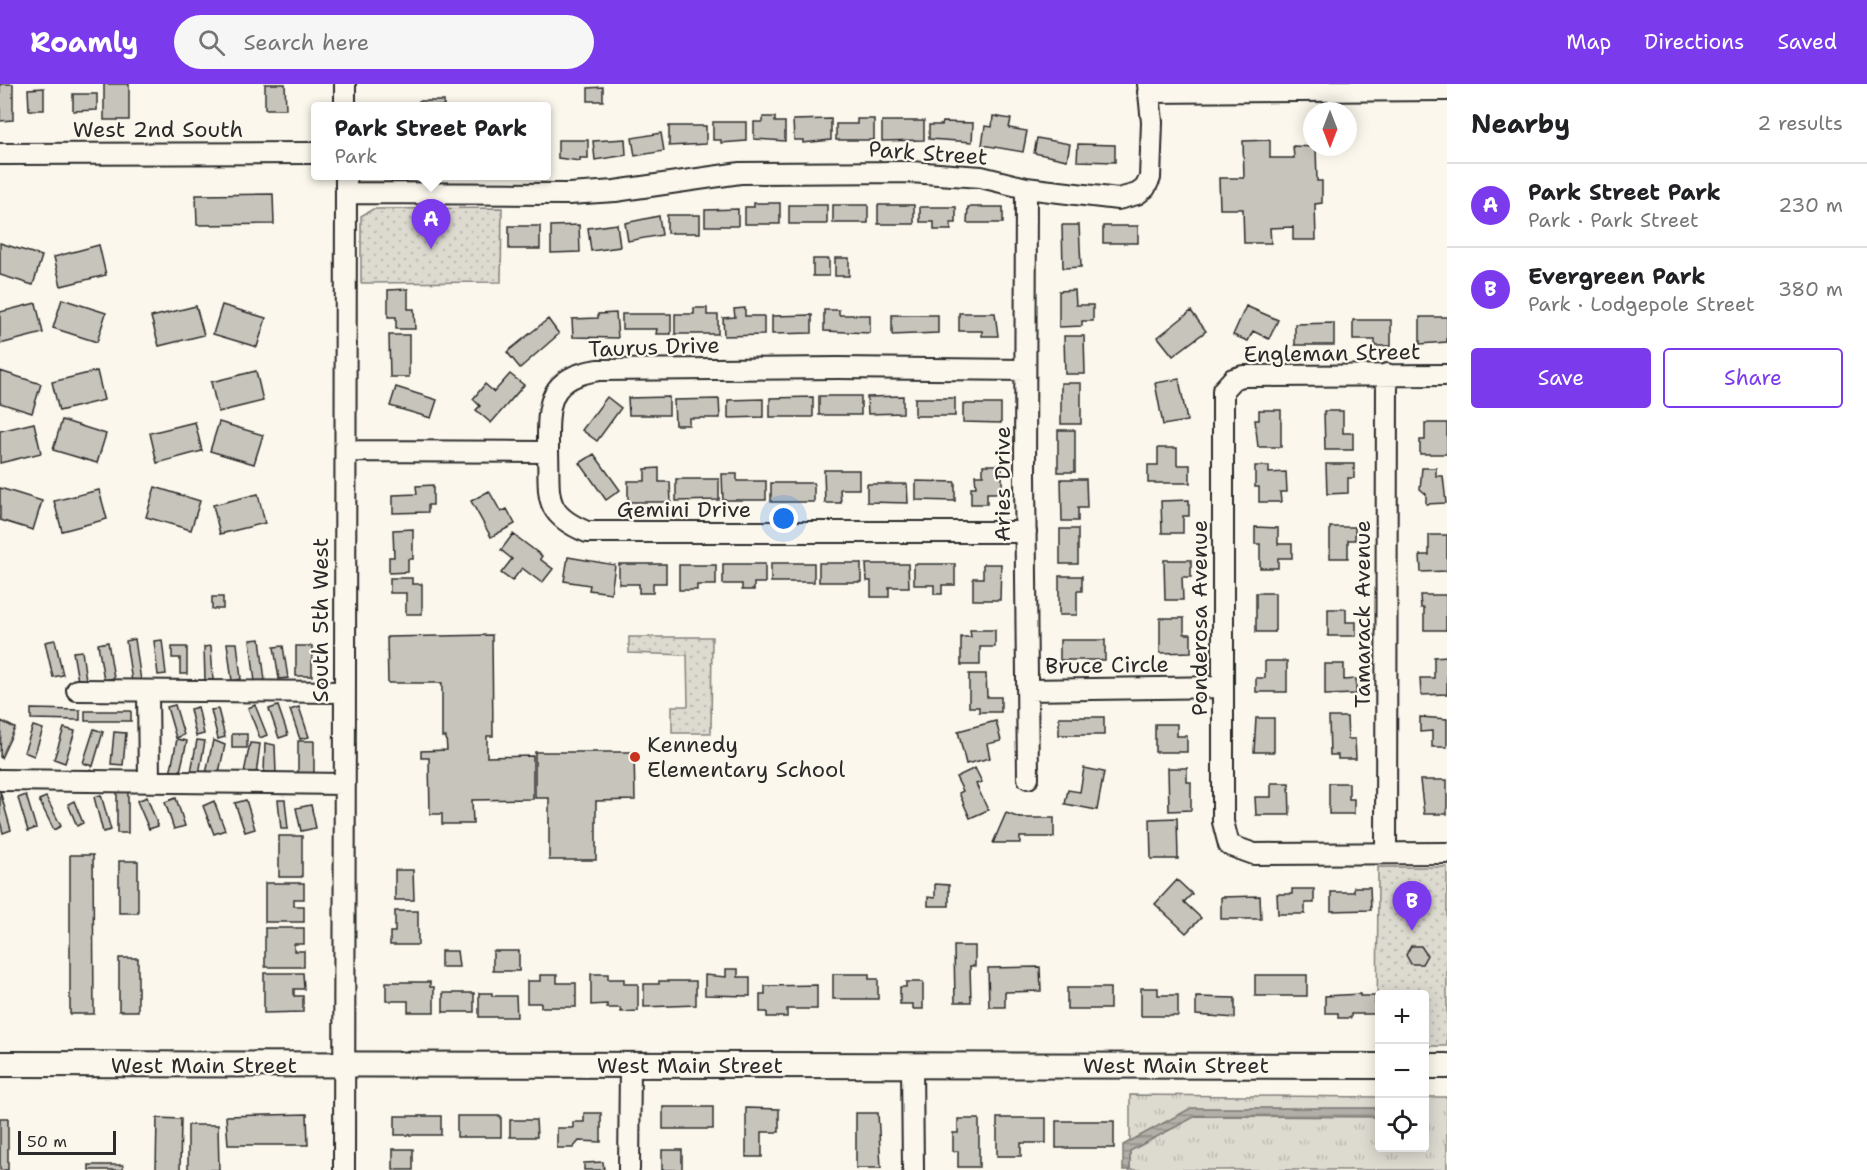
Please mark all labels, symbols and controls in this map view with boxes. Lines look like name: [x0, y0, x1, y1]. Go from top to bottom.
search box: [174, 15, 594, 69]
text: Roamly: [30, 23, 138, 61]
icon: search: [195, 26, 228, 59]
text: Search here: [243, 28, 369, 57]
text: Map: [1566, 28, 1611, 56]
text: Directions: [1644, 28, 1744, 56]
text: Saved: [1777, 28, 1837, 56]
popup: [311, 102, 551, 180]
north arrow: [1303, 102, 1357, 156]
text: Nearby: [1471, 106, 1570, 141]
text: 2 results: [1757, 110, 1843, 136]
text: Park Street Park: [335, 114, 527, 143]
street label: West 2nd South: [73, 115, 243, 144]
street label: Park Street: [867, 134, 989, 172]
text: Park: [335, 143, 377, 169]
text: Park Street Park: [1528, 178, 1721, 207]
text: A: [1483, 192, 1498, 218]
text: 230 m: [1778, 192, 1843, 218]
pin: A: [412, 200, 450, 249]
text: Park · Park Street: [1528, 207, 1699, 233]
text: Evergreen Park: [1528, 262, 1706, 291]
text: B: [1484, 276, 1497, 302]
text: 380 m: [1778, 276, 1843, 302]
text: Park · Lodgepole Street: [1528, 291, 1755, 317]
street label: Taurus Drive: [588, 330, 720, 364]
street label: Engleman Street: [1243, 337, 1421, 369]
button: Save: [1471, 348, 1651, 408]
button: Share: [1663, 348, 1843, 408]
street label: Aries Drive: [988, 426, 1017, 542]
street label: Gemini Drive: [617, 495, 751, 524]
your location: [769, 504, 798, 533]
street label: Ponderosa Avenue: [1185, 520, 1214, 716]
street label: Tamarack Avenue: [1348, 520, 1377, 708]
street label: South 5th West: [306, 538, 335, 702]
street label: Bruce Circle: [1045, 649, 1169, 681]
place label: Kennedy Elementary School: [647, 730, 845, 784]
marker: Kennedy Elementary School: [628, 750, 642, 764]
pin: B: [1392, 882, 1432, 931]
map controls: [1375, 990, 1429, 1152]
button: +: [1375, 990, 1429, 1044]
button: −: [1375, 1044, 1429, 1098]
street label: West Main Street: [111, 1051, 297, 1080]
street label: West Main Street: [597, 1051, 783, 1080]
street label: West Main Street: [1083, 1051, 1269, 1080]
button: locate: [1375, 1098, 1429, 1152]
scale bar: [18, 1128, 116, 1156]
text: 50 m: [27, 1131, 67, 1152]

